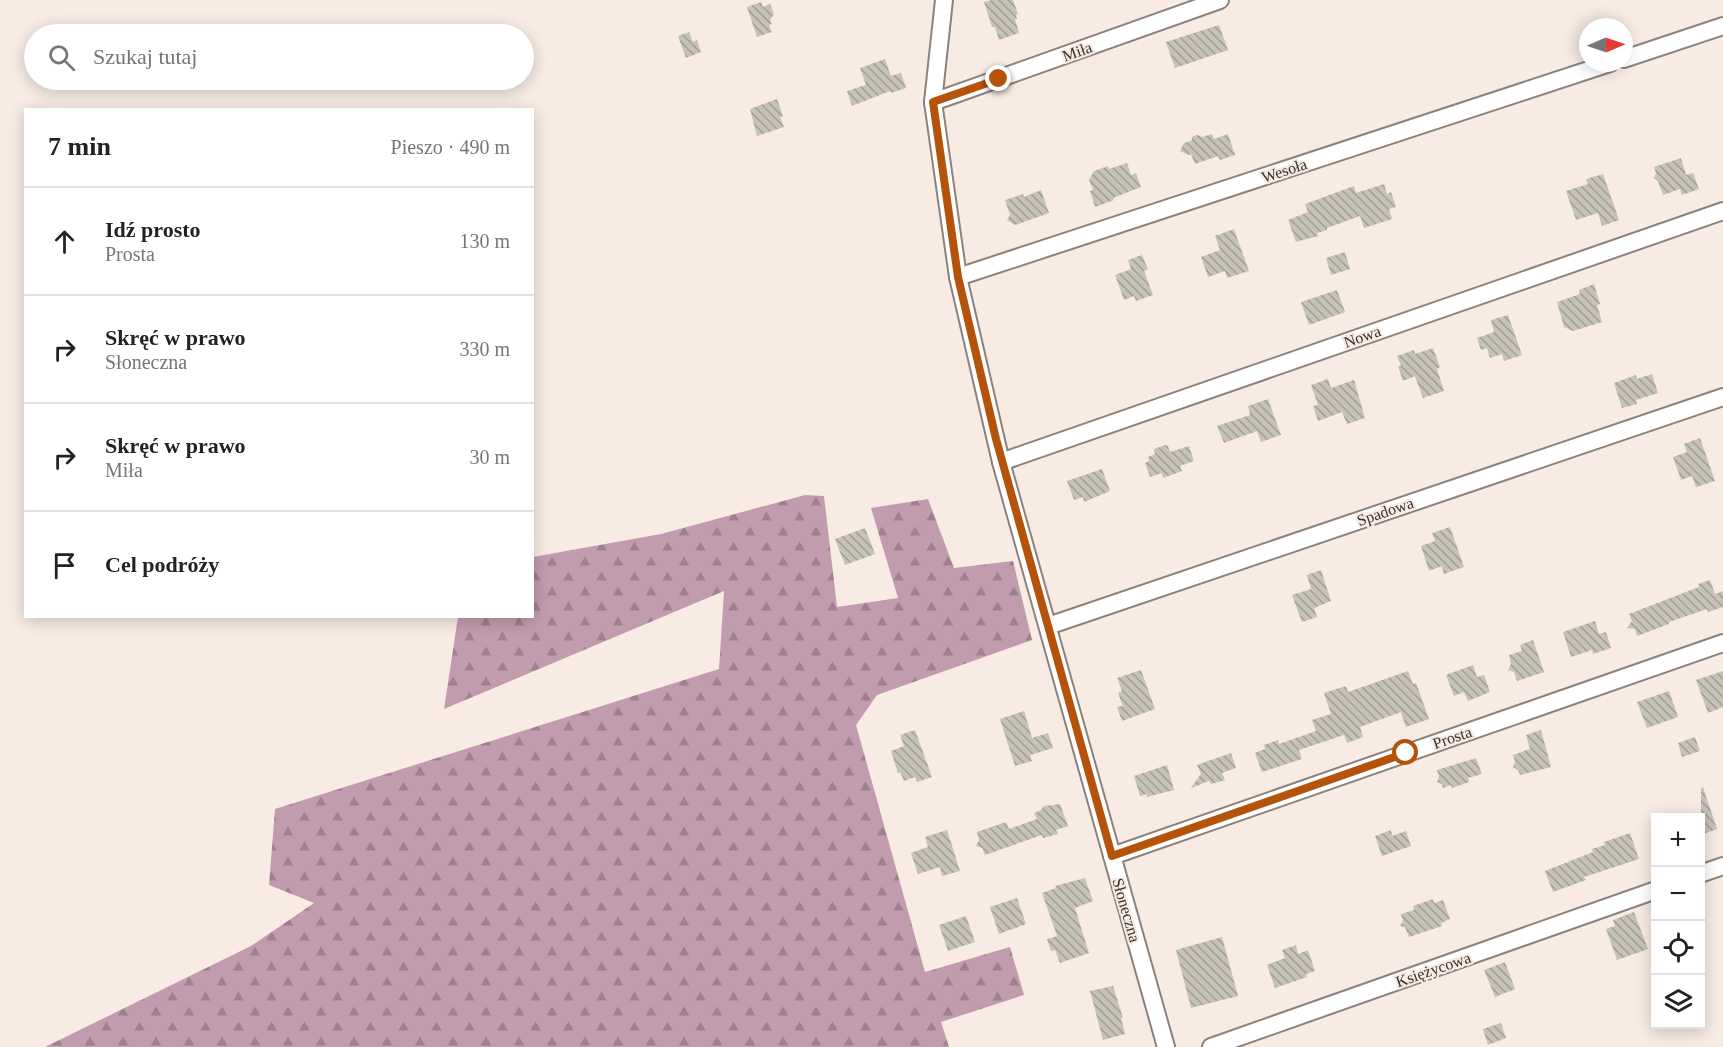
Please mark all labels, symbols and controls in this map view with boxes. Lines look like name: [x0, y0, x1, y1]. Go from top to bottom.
north arrow: [1579, 18, 1633, 72]
search box: [24, 24, 534, 90]
street label: Miła: [1060, 38, 1094, 65]
icon: search: [45, 41, 78, 74]
text: Szukaj tutaj: [93, 44, 197, 69]
route end: [985, 65, 1011, 91]
text: 7 min: [48, 132, 111, 161]
text: Pieszo · 490 m: [391, 136, 510, 158]
street label: Wesoła: [1259, 155, 1309, 186]
text: Idź prosto: [105, 217, 201, 242]
icon: ahead: [48, 225, 81, 258]
text: 130 m: [459, 230, 510, 252]
text: Prosta: [105, 243, 155, 265]
street label: Nowa: [1341, 322, 1383, 351]
text: Skręć w prawo: [105, 325, 246, 350]
icon: right: [48, 333, 81, 366]
text: 330 m: [459, 338, 510, 360]
text: Słoneczna: [105, 351, 187, 373]
text: Skręć w prawo: [105, 433, 246, 458]
icon: right: [48, 441, 81, 474]
text: 30 m: [469, 446, 510, 468]
text: Miła: [105, 459, 143, 481]
street label: Spadowa: [1355, 494, 1416, 530]
icon: arrive: [48, 549, 81, 582]
text: Cel podróży: [105, 552, 219, 577]
street label: Prosta: [1430, 723, 1474, 752]
route start: [1392, 739, 1418, 765]
map controls: [1651, 813, 1705, 1029]
button: +: [1651, 813, 1705, 867]
button: −: [1651, 867, 1705, 921]
street label: Słoneczna: [1109, 876, 1144, 944]
button: locate: [1651, 921, 1705, 975]
street label: Księżycowa: [1393, 949, 1473, 991]
button: layers: [1651, 975, 1705, 1029]

